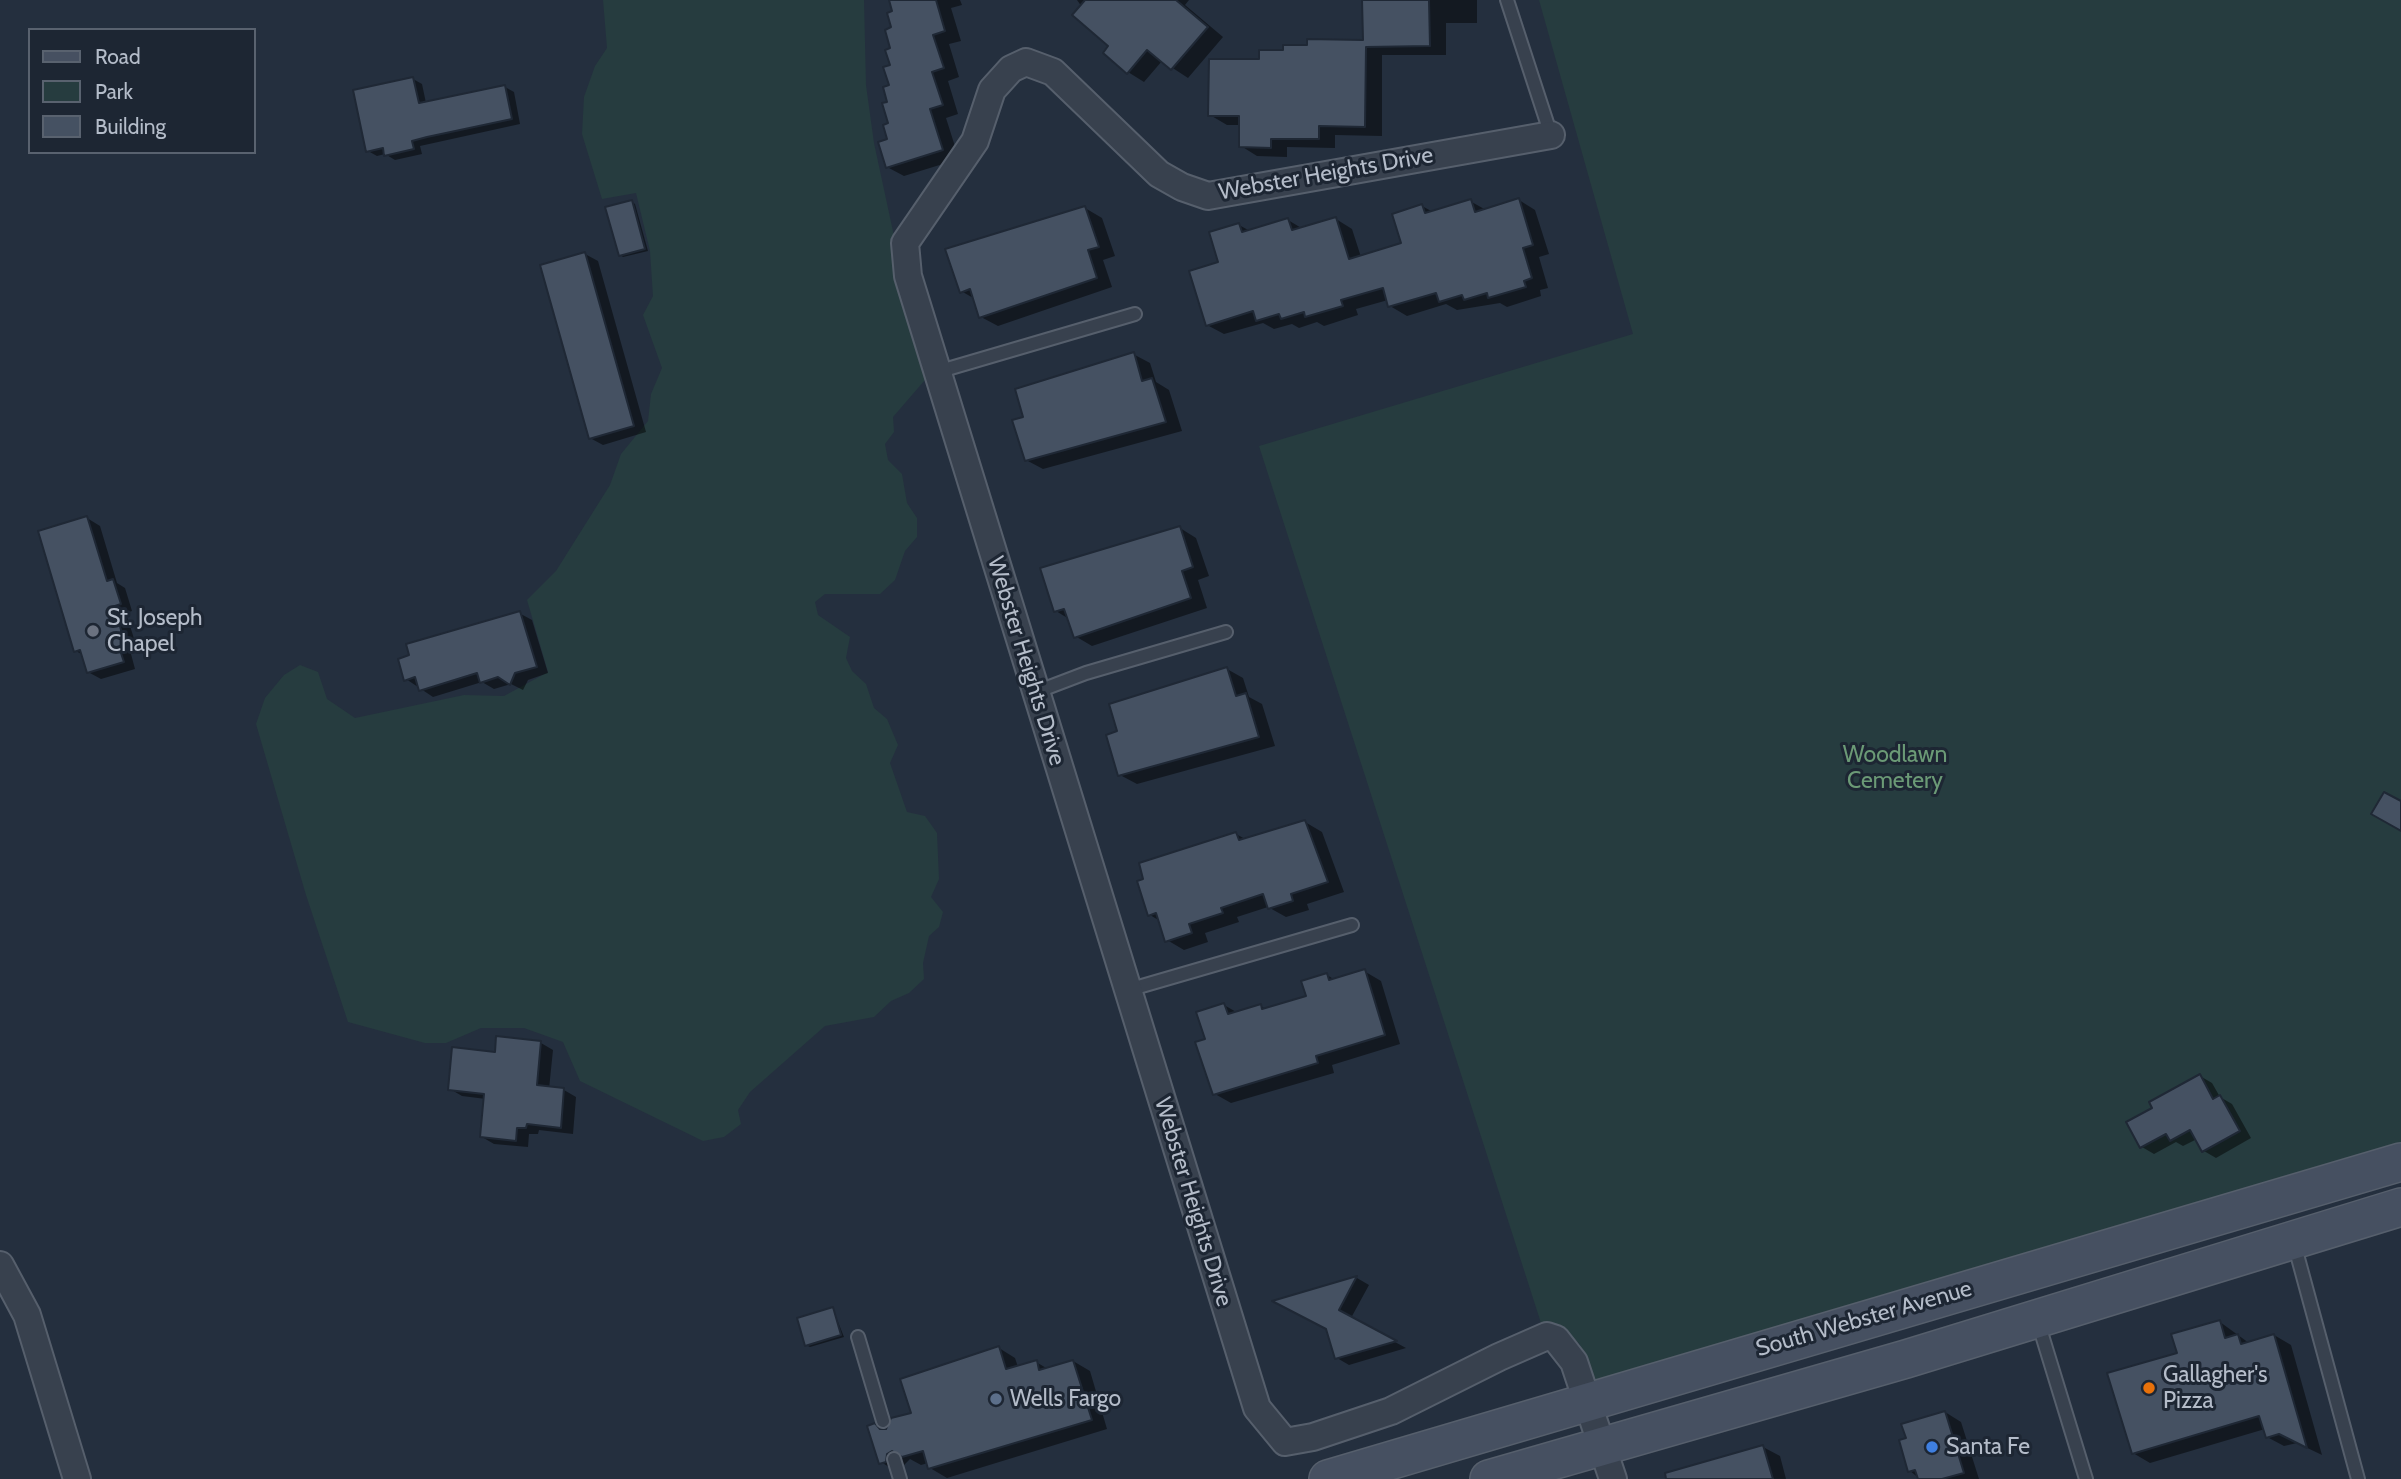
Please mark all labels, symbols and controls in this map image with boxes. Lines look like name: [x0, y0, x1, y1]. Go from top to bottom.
legend: [28, 28, 256, 154]
text: Road: [95, 44, 141, 69]
text: Park: [95, 79, 133, 104]
text: Building: [95, 114, 166, 139]
street label: Webster Heights Drive: [1217, 142, 1435, 206]
street label: Webster Heights Drive: [981, 553, 1071, 769]
place label: St. Joseph Chapel: [107, 604, 203, 658]
marker: St. Joseph Chapel: [85, 623, 101, 639]
park label: Woodlawn Cemetery: [1843, 741, 1947, 795]
street label: Webster Heights Drive: [1148, 1094, 1238, 1310]
street label: South Webster Avenue: [1753, 1275, 1975, 1363]
place label: Gallagher's Pizza: [2163, 1361, 2268, 1415]
marker: Gallagher's Pizza: [2141, 1380, 2157, 1396]
place label: Wells Fargo: [1010, 1385, 1121, 1413]
marker: Wells Fargo: [988, 1391, 1004, 1407]
place label: Santa Fe: [1946, 1433, 2030, 1461]
marker: Santa Fe: [1924, 1439, 1940, 1455]

